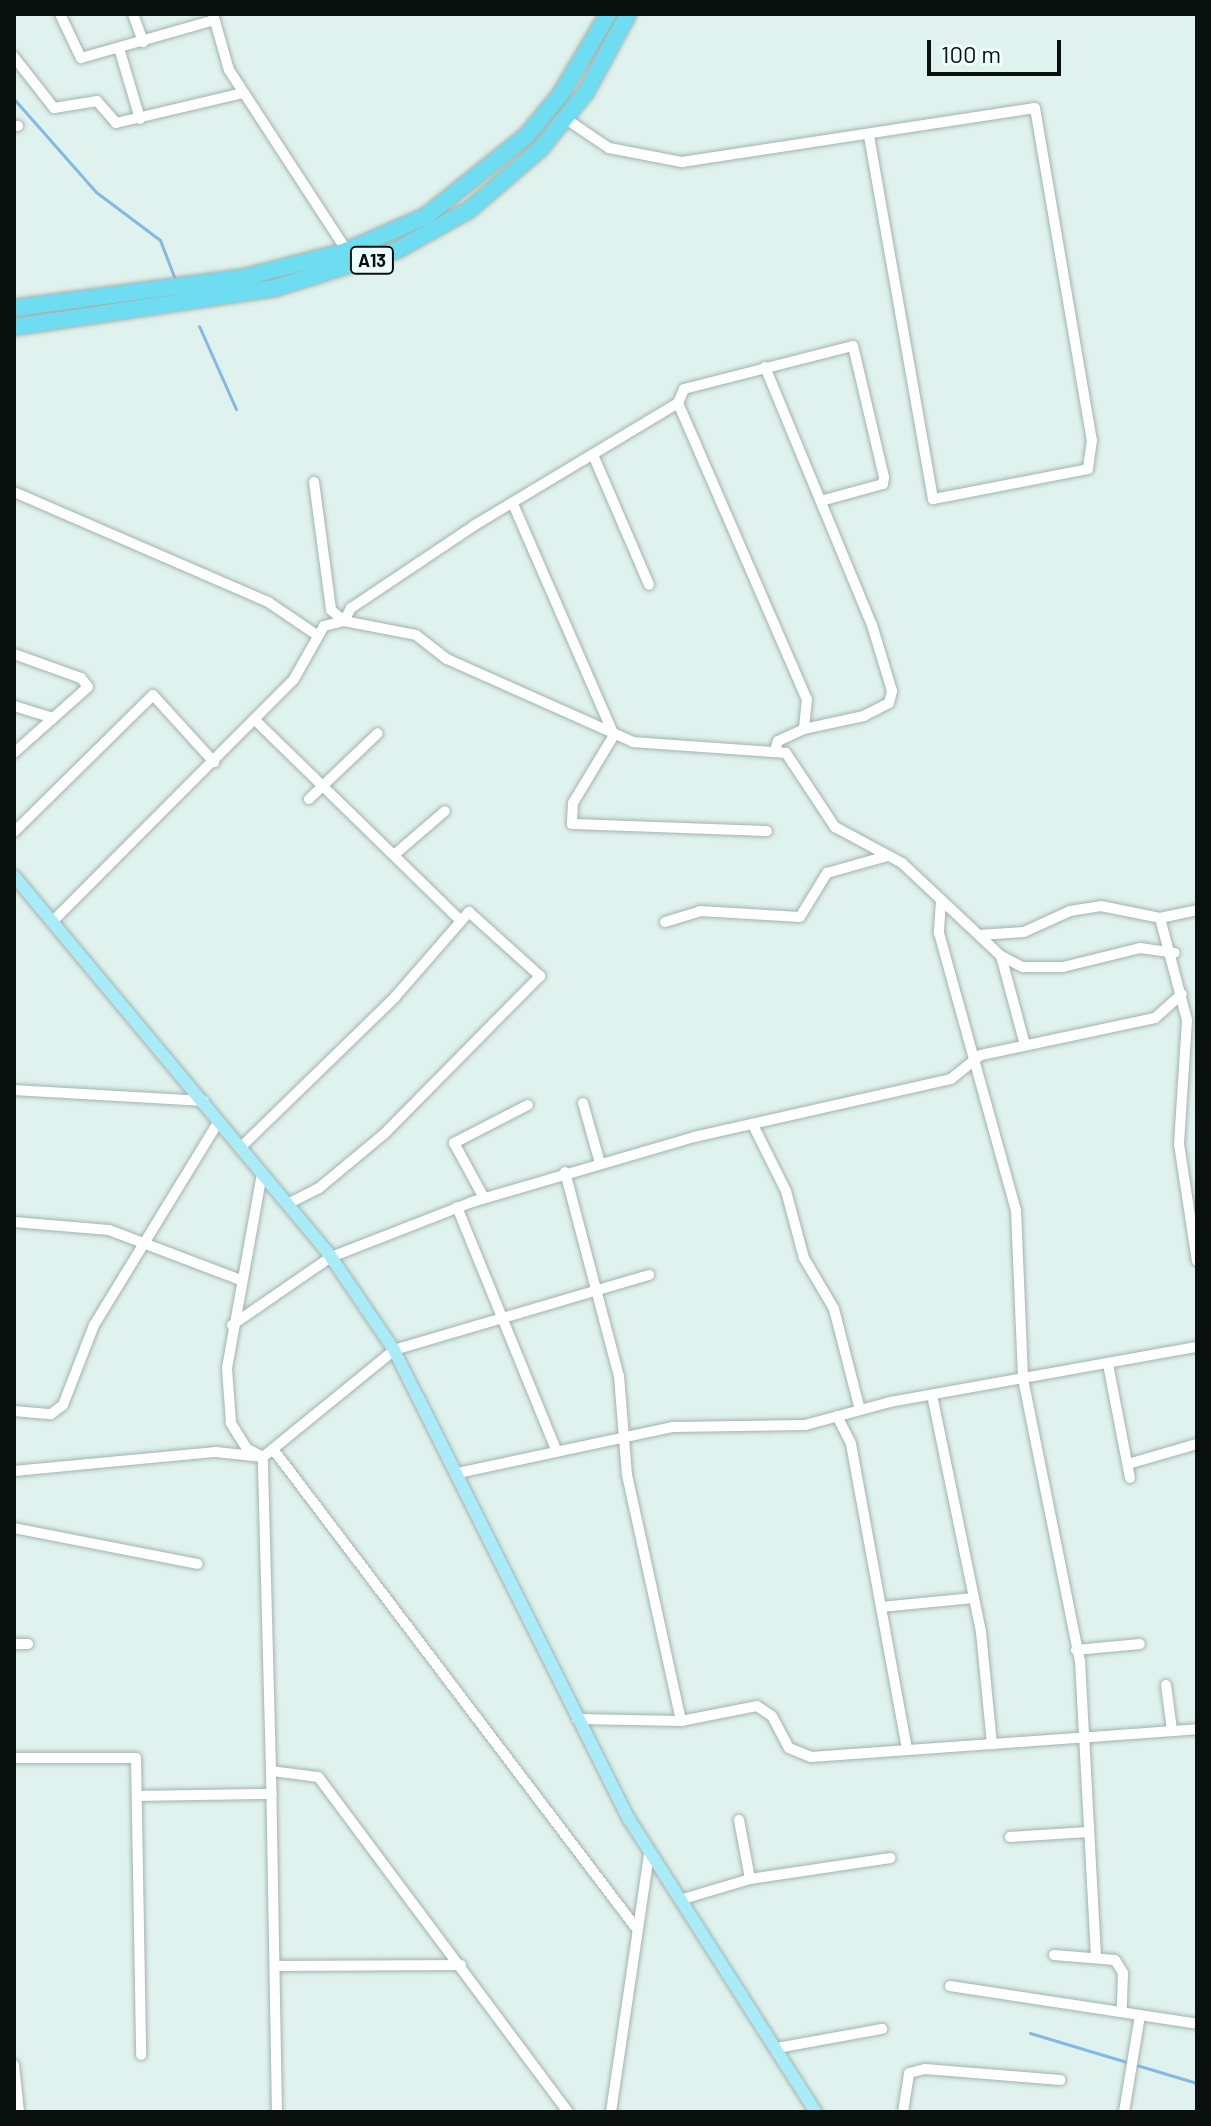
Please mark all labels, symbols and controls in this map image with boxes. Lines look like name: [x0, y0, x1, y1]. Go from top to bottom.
scale bar: [931, 24, 1065, 74]
text: 100 m: [941, 39, 1001, 68]
road number: A13: [348, 246, 396, 274]

